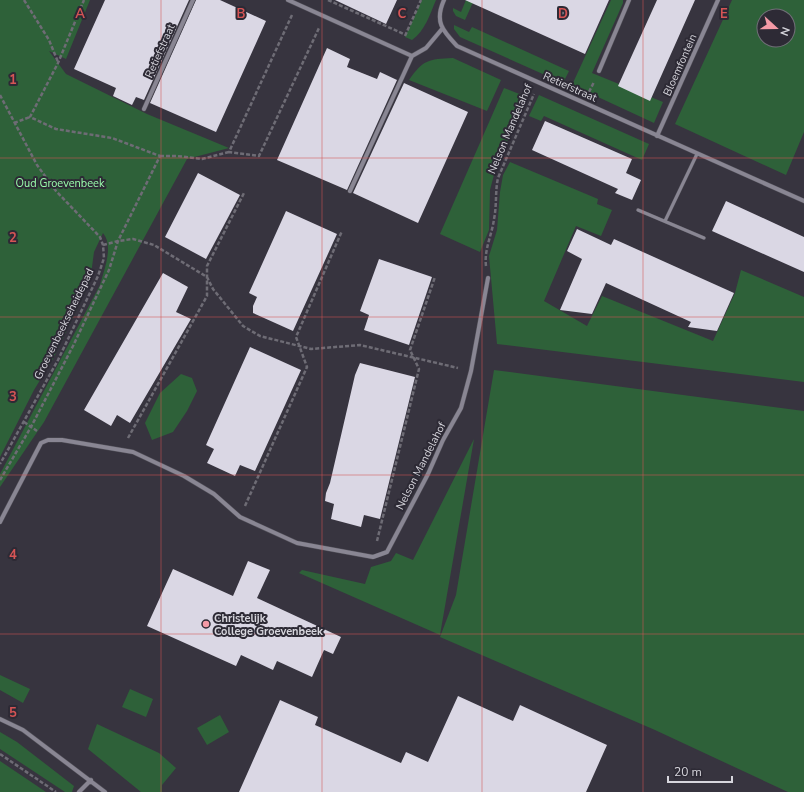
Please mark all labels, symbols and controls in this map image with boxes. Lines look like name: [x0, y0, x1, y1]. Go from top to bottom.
text: A: [75, 5, 85, 23]
text: B: [237, 5, 246, 23]
text: C: [398, 5, 407, 23]
text: D: [558, 5, 568, 23]
text: E: [720, 5, 728, 23]
north arrow: [756, 8, 796, 48]
street label: Retiefstraat: [141, 22, 179, 80]
text: N: [776, 25, 793, 38]
street label: Bloemfontein: [660, 32, 700, 98]
street label: Retiefstraat: [541, 68, 599, 106]
text: 1: [9, 71, 17, 89]
street label: Nelson Mandelahof: [484, 81, 536, 176]
park label: Oud Groevenbeek: [16, 176, 105, 191]
text: 2: [9, 229, 17, 247]
street label: Groevenbeekseheidepad: [31, 266, 97, 382]
text: 3: [9, 388, 17, 406]
street label: Nelson Mandelahof: [392, 419, 450, 512]
text: 4: [9, 546, 17, 564]
place label: Christelijk College Groevenbeek: [214, 611, 324, 639]
marker: Christelijk College Groevenbeek: [201, 619, 211, 629]
text: 5: [9, 704, 17, 722]
scale bar: [668, 758, 732, 784]
text: 20 m: [674, 764, 702, 780]

